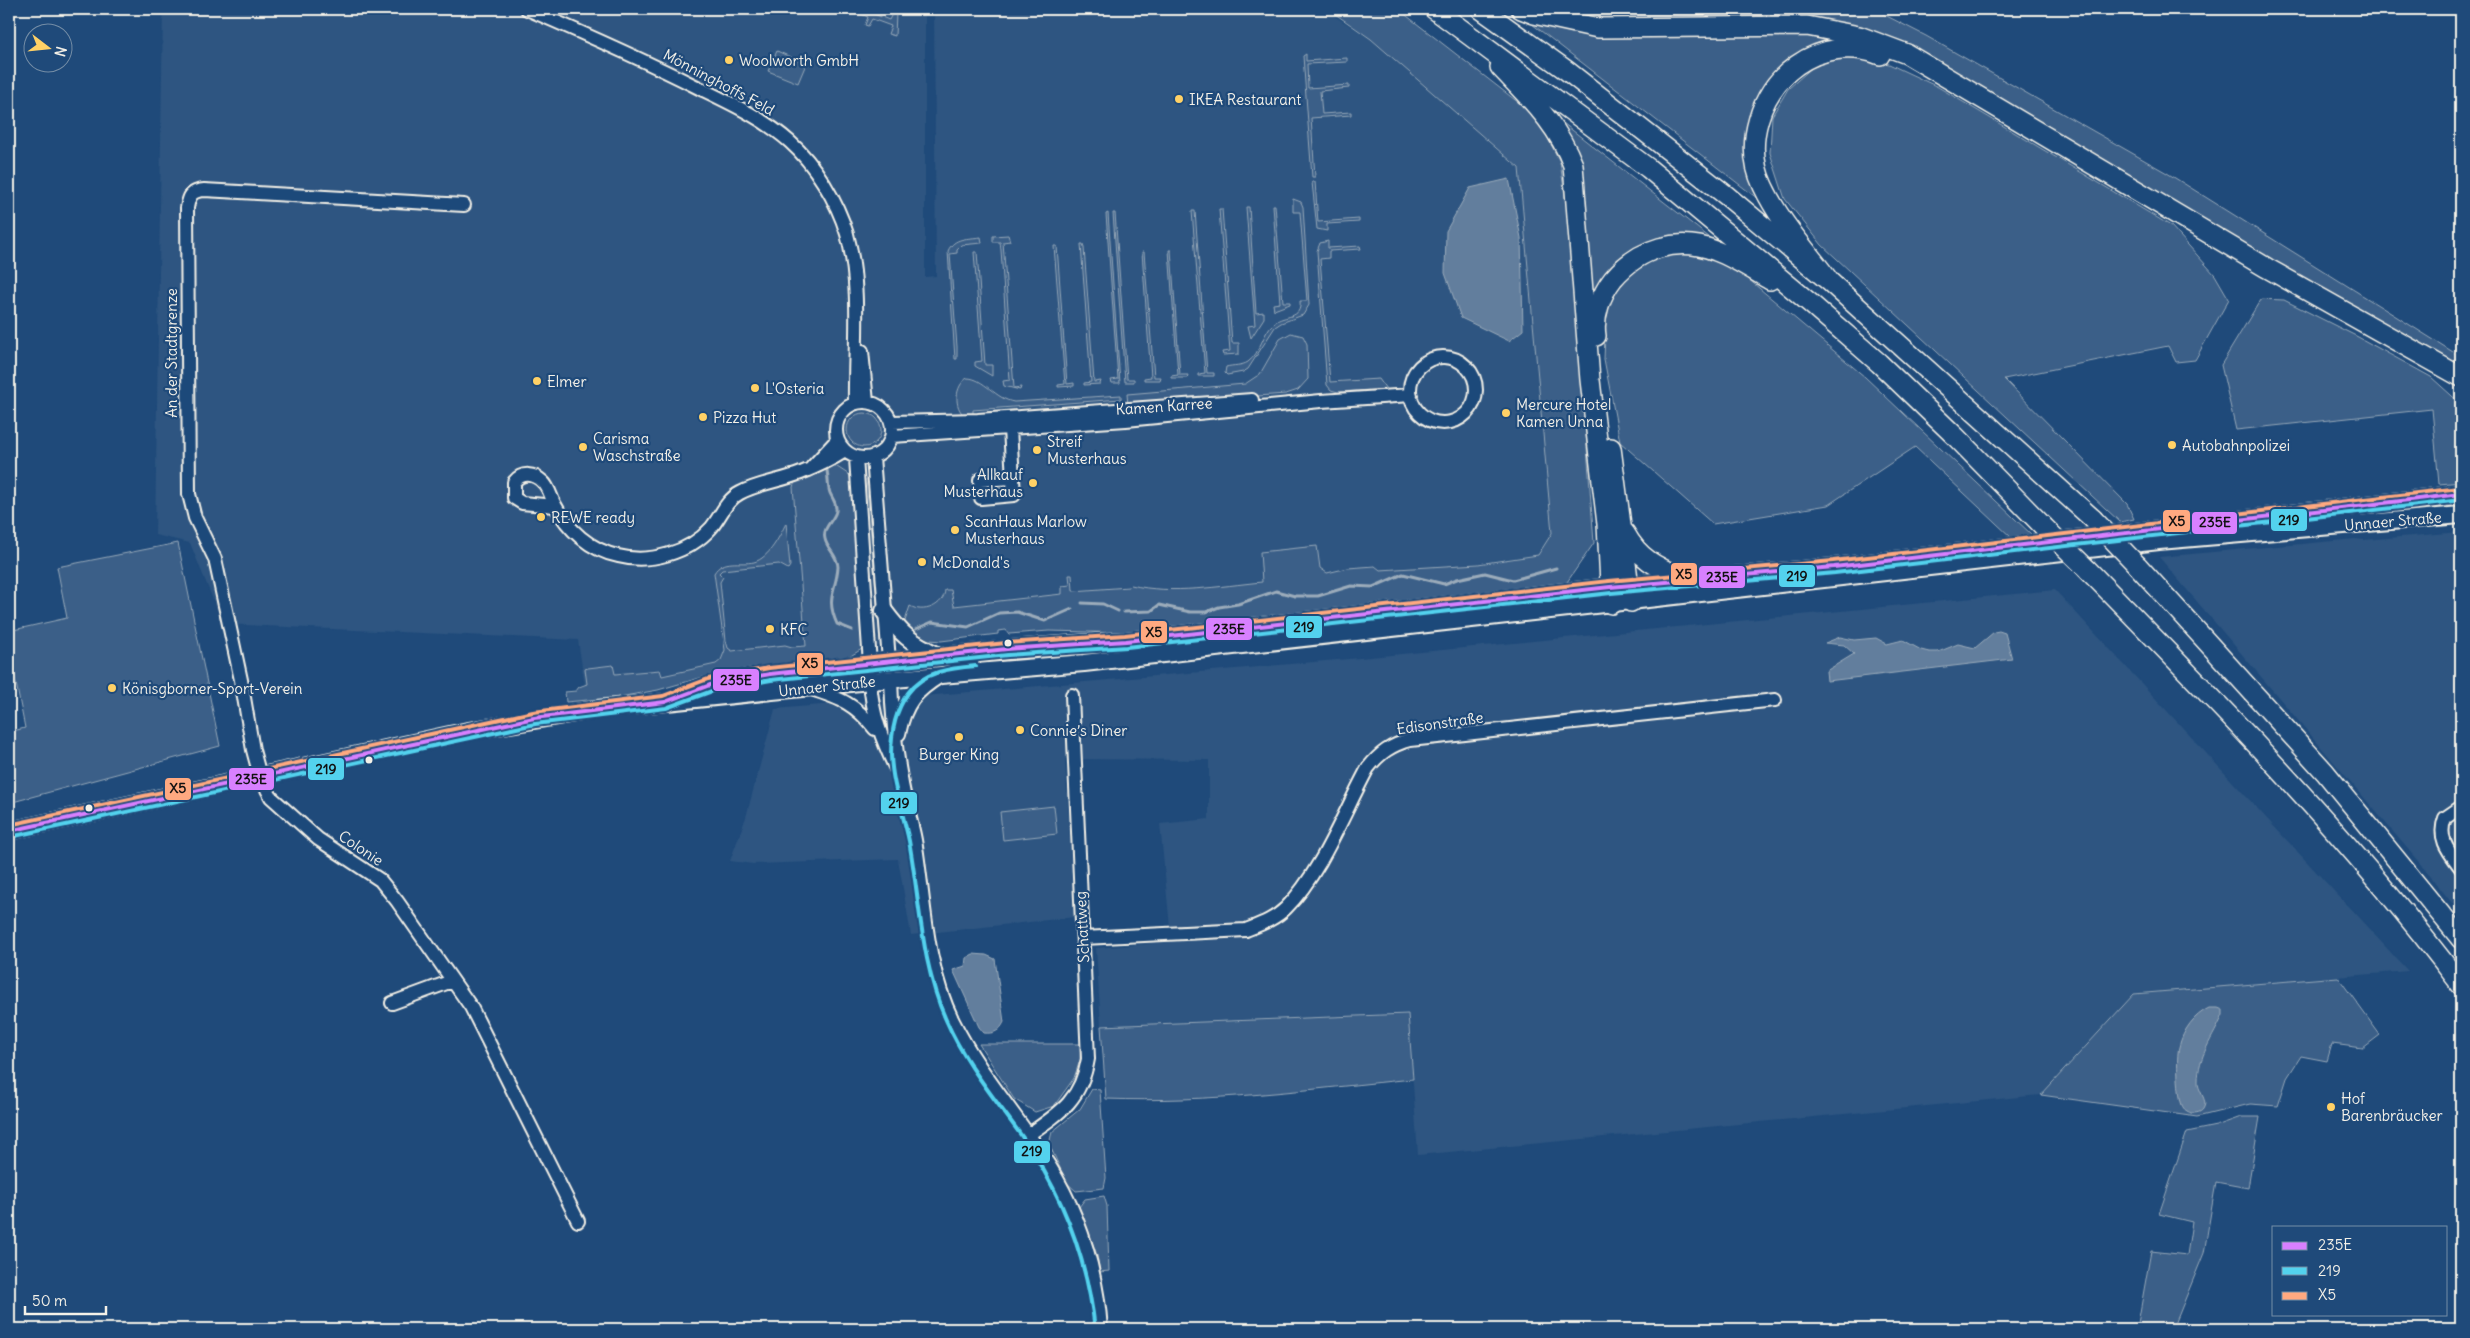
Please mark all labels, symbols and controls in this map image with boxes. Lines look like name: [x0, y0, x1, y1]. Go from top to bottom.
north arrow: [22, 22, 72, 72]
text: N: [51, 44, 70, 59]
street label: Mönninghoffs Feld: [660, 45, 778, 119]
place label: Woolworth GmbH: [739, 51, 859, 70]
marker: Woolworth GmbH: [723, 54, 735, 66]
place label: IKEA Restaurant: [1189, 90, 1301, 109]
marker: IKEA Restaurant: [1173, 93, 1185, 105]
street label: An der Stadtgrenze: [162, 288, 181, 418]
place label: Elmer: [547, 372, 587, 391]
marker: Elmer: [531, 375, 543, 387]
place label: L'Osteria: [765, 379, 825, 398]
marker: L'Osteria: [749, 382, 761, 394]
street label: Kamen Karree: [1115, 393, 1213, 419]
place label: Mercure Hotel Kamen Unna: [1516, 395, 1611, 431]
marker: Mercure Hotel Kamen Unna: [1500, 407, 1512, 419]
place label: Pizza Hut: [713, 408, 776, 427]
marker: Pizza Hut: [697, 411, 709, 423]
place label: Carisma Waschstraße: [593, 429, 680, 465]
place label: Streif Musterhaus: [1047, 432, 1127, 468]
place label: Autobahnpolizei: [2182, 436, 2290, 455]
marker: Autobahnpolizei: [2166, 439, 2178, 451]
marker: Carisma Waschstraße: [577, 441, 589, 453]
marker: Streif Musterhaus: [1031, 444, 1043, 456]
place label: Allkauf Musterhaus: [944, 465, 1024, 501]
marker: Allkauf Musterhaus: [1027, 477, 1039, 489]
street label: Unnaer Straße: [2344, 507, 2442, 535]
place label: REWE ready: [551, 508, 635, 527]
line badge: 219: [2270, 508, 2308, 532]
line badge: X5: [2162, 509, 2191, 533]
marker: REWE ready: [535, 511, 547, 523]
line badge: 235E: [2191, 511, 2238, 535]
text: 219: [2278, 511, 2300, 529]
place label: ScanHaus Marlow Musterhaus: [965, 512, 1087, 548]
text: X5: [2169, 512, 2185, 530]
text: 235E: [2199, 513, 2231, 531]
marker: ScanHaus Marlow Musterhaus: [949, 524, 961, 536]
place label: McDonald's: [932, 553, 1010, 572]
marker: McDonald's: [916, 556, 928, 568]
line badge: X5: [1670, 562, 1698, 586]
line badge: 219: [1778, 564, 1816, 588]
text: X5: [1676, 565, 1692, 583]
line badge: 235E: [1698, 565, 1746, 589]
text: 219: [1786, 567, 1808, 585]
text: 235E: [1706, 568, 1738, 586]
line badge: 219: [1285, 615, 1323, 639]
line badge: 235E: [1205, 617, 1253, 641]
text: 219: [1293, 618, 1315, 636]
place label: KFC: [780, 620, 808, 639]
line badge: X5: [1140, 620, 1168, 644]
text: 235E: [1213, 620, 1245, 638]
marker: KFC: [764, 623, 776, 635]
text: X5: [1146, 623, 1162, 641]
unlabelled marker: [1003, 638, 1013, 648]
line badge: X5: [796, 652, 824, 676]
text: X5: [802, 654, 818, 672]
line badge: 235E: [712, 668, 760, 692]
text: 235E: [720, 671, 752, 689]
street label: Unnaer Straße: [777, 671, 877, 701]
place label: Könisgborner-Sport-Verein: [122, 679, 303, 698]
marker: Könisgborner-Sport-Verein: [106, 682, 118, 694]
street label: Edisonstraße: [1395, 708, 1485, 738]
place label: Connie’s Diner: [1030, 721, 1127, 740]
marker: Connie’s Diner: [1014, 724, 1026, 736]
marker: Burger King: [953, 731, 965, 743]
place label: Burger King: [919, 745, 999, 764]
unlabelled marker: [364, 755, 374, 765]
line badge: 219: [307, 757, 345, 781]
text: 219: [315, 760, 337, 778]
line badge: 235E: [228, 767, 275, 791]
text: 235E: [235, 770, 267, 788]
line badge: X5: [164, 777, 192, 801]
text: X5: [170, 779, 186, 797]
line badge: 219: [880, 791, 918, 815]
text: 219: [888, 794, 910, 812]
unlabelled marker: [84, 803, 94, 813]
street label: Colonie: [335, 826, 387, 870]
street label: Schattweg: [1071, 891, 1093, 963]
place label: Hof Barenbräucker: [2341, 1089, 2443, 1125]
marker: Hof Barenbräucker: [2325, 1101, 2337, 1113]
line badge: 219: [1013, 1140, 1051, 1164]
text: 219: [1021, 1142, 1043, 1160]
legend: [2272, 1226, 2448, 1316]
text: 235E: [2318, 1235, 2352, 1254]
text: 219: [2318, 1261, 2341, 1280]
scale bar: [25, 1283, 106, 1315]
text: X5: [2318, 1285, 2336, 1304]
text: 50 m: [32, 1291, 67, 1310]

